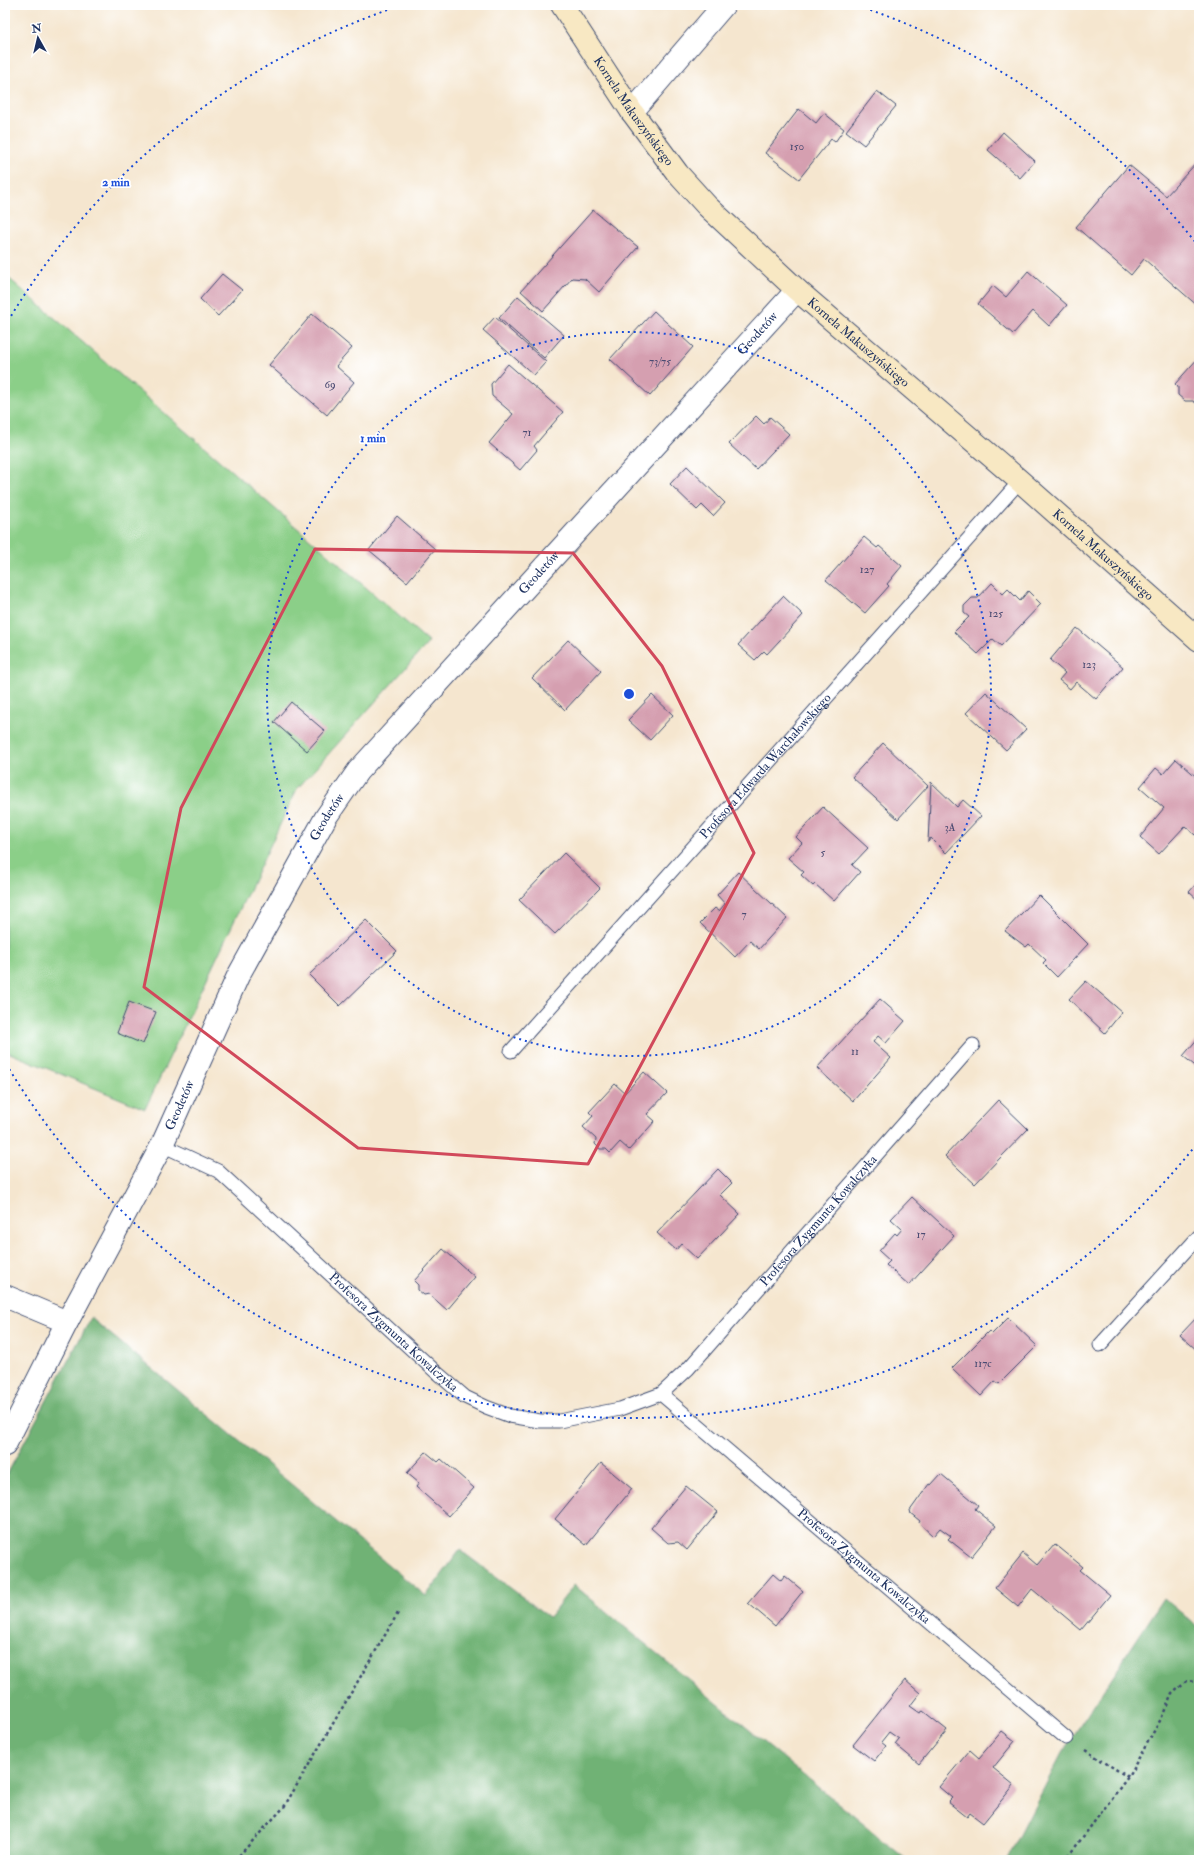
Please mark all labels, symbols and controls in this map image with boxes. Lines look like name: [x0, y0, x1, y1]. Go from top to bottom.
north arrow: [18, 18, 58, 58]
text: N: [30, 21, 44, 36]
street label: Kornela Makuszyńskiego: [590, 53, 677, 169]
house number: 150: [790, 140, 804, 153]
text: 2 min: [102, 175, 130, 190]
street label: Kornela Makuszyńskiego: [804, 294, 913, 391]
street label: Geodetów: [734, 308, 782, 358]
house number: 73/75: [649, 355, 671, 368]
house number: 69: [324, 378, 336, 391]
house number: 71: [523, 426, 532, 439]
text: 1 min: [360, 431, 387, 446]
street label: Kornela Makuszyńskiego: [1049, 506, 1157, 604]
street label: Geodetów: [515, 547, 563, 598]
house number: 127: [860, 563, 874, 576]
house number: 125: [989, 607, 1003, 620]
house number: 123: [1082, 658, 1096, 671]
centre of rings: [622, 687, 636, 701]
street label: Profesora Edwarda Warchałowskiego: [696, 690, 835, 842]
street label: Geodetów: [306, 790, 348, 844]
house number: 3A: [944, 821, 956, 834]
house number: 5: [821, 846, 826, 859]
house number: 7: [741, 908, 747, 921]
house number: 11: [851, 1045, 859, 1058]
street label: Geodetów: [162, 1077, 198, 1133]
street label: Profesora Zygmunta Kowalczyka: [756, 1151, 881, 1290]
house number: 17: [917, 1228, 925, 1241]
street label: Profesora Zygmunta Kowalczyka: [325, 1269, 462, 1396]
house number: 117c: [974, 1357, 992, 1370]
street label: Profesora Zygmunta Kowalczyka: [794, 1505, 934, 1628]

